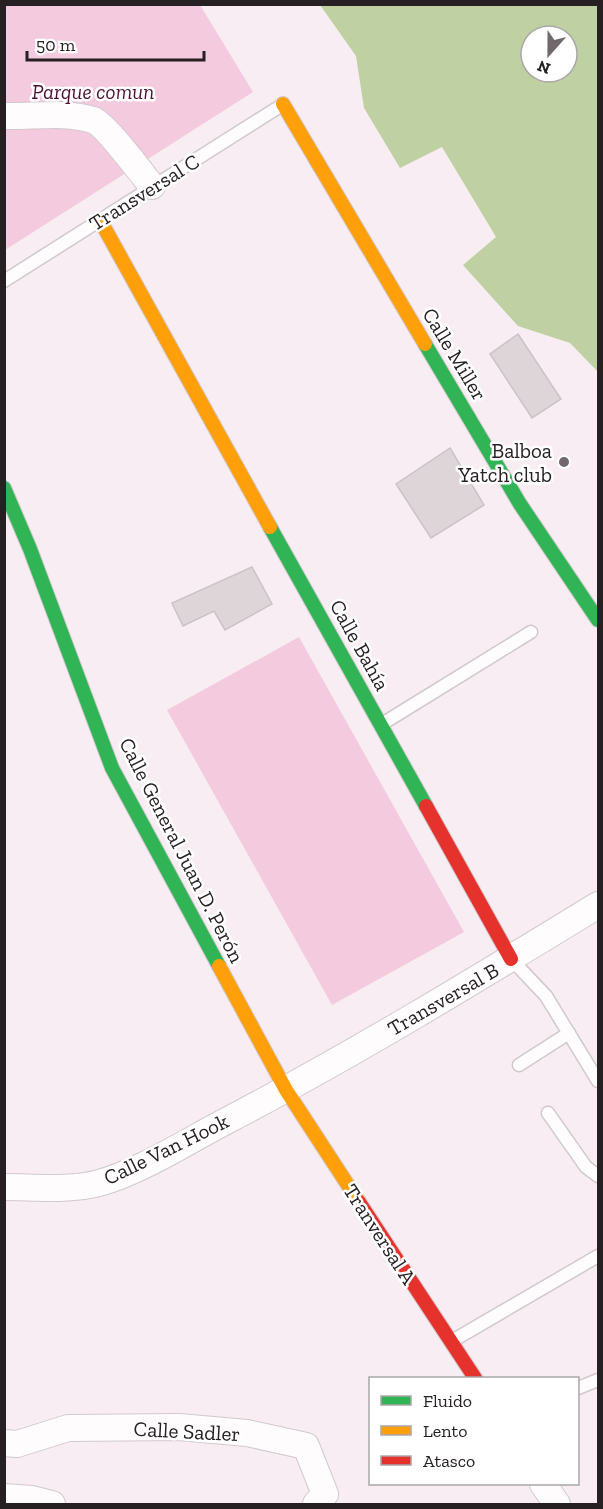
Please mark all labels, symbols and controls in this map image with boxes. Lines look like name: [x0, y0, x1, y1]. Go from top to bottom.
scale bar: [27, 24, 204, 62]
north arrow: [519, 24, 579, 84]
text: 50 m: [36, 34, 76, 56]
text: N: [535, 56, 553, 79]
park label: Parque comun: [32, 79, 154, 104]
street label: Transversal C: [84, 148, 204, 236]
street label: Calle Miller: [418, 303, 492, 405]
place label: Balboa Yatch club: [457, 438, 552, 487]
marker: Balboa Yatch club: [557, 455, 571, 469]
street label: Calle Bahía: [325, 595, 395, 695]
street label: Calle General Juan D. Perón: [114, 733, 250, 967]
street label: Transversal B: [383, 957, 503, 1041]
street label: Calle Van Hook: [99, 1108, 233, 1190]
street label: Tranversal A: [338, 1179, 422, 1289]
legend: [369, 1377, 579, 1485]
text: Fluido: [423, 1390, 472, 1412]
street label: Calle Sadler: [133, 1416, 241, 1446]
text: Lento: [423, 1420, 468, 1442]
text: Atasco: [423, 1450, 475, 1472]

